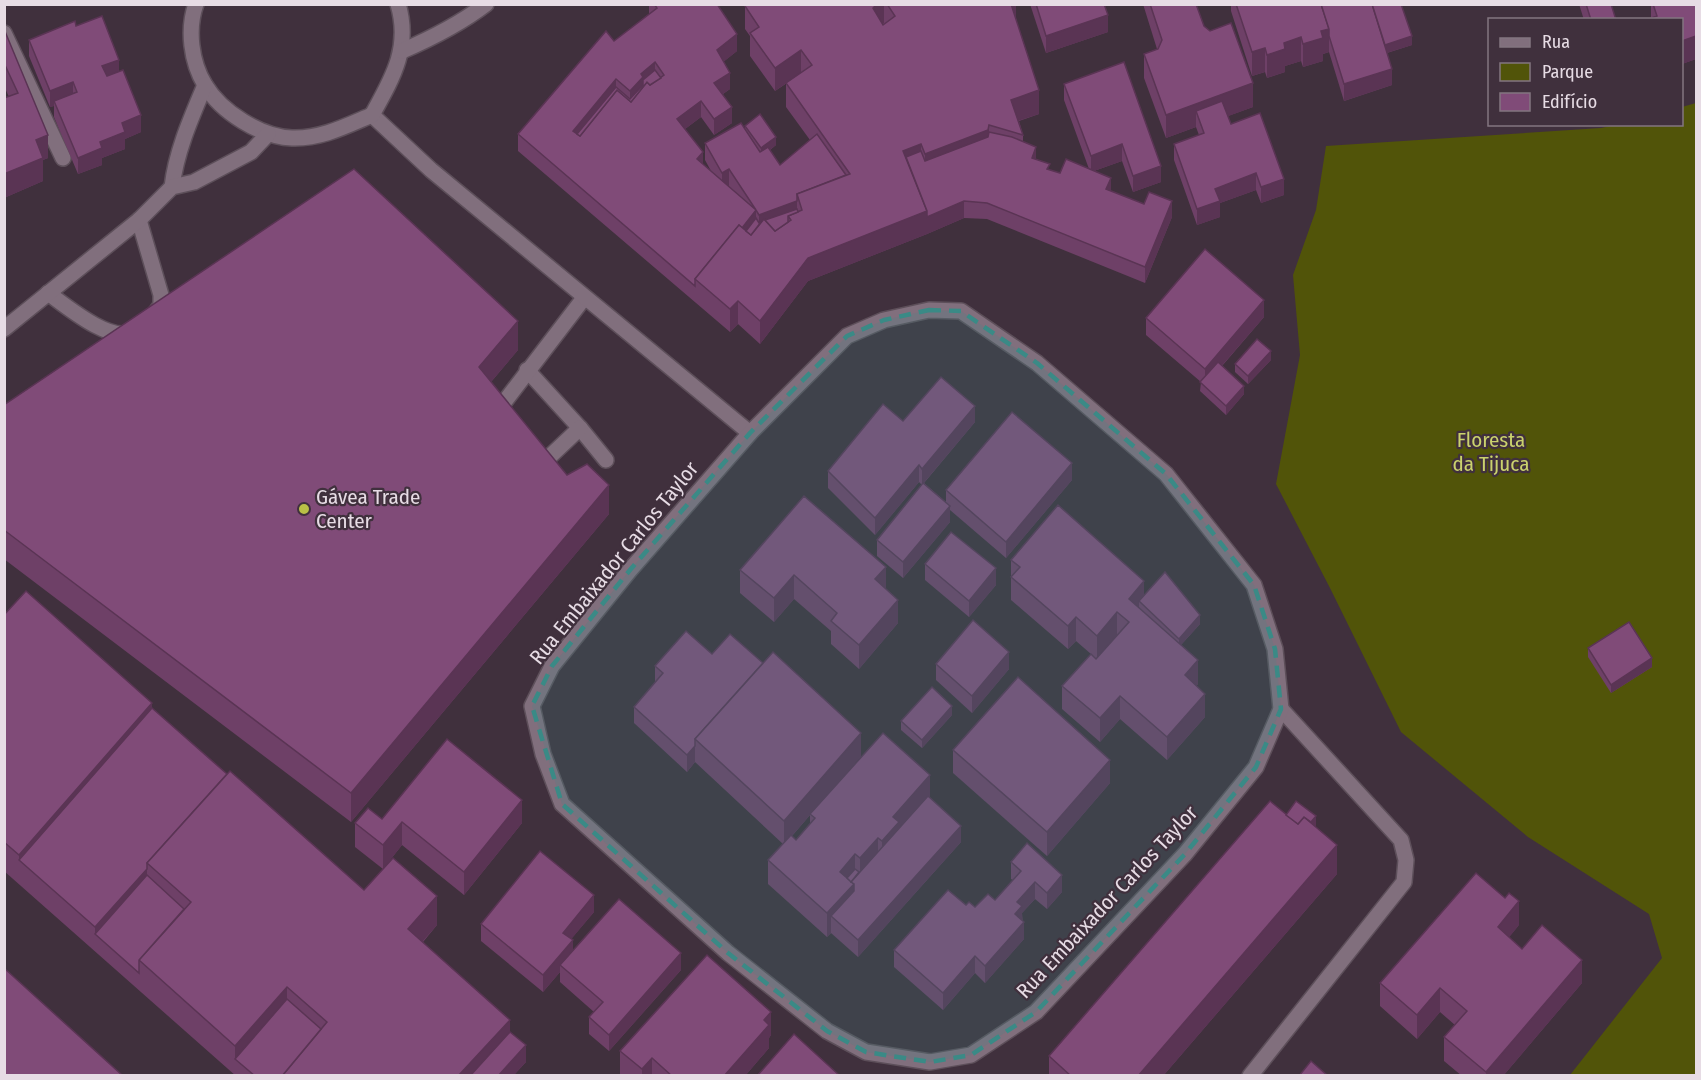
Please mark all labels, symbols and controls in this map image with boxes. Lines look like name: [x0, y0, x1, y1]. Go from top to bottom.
legend: [1488, 18, 1683, 126]
text: Rua: [1542, 31, 1570, 53]
text: Parque: [1542, 61, 1593, 83]
text: Edifício: [1542, 91, 1597, 113]
park label: Floresta da Tijuca: [1453, 427, 1529, 477]
street label: Rua Embaixador Carlos Taylor: [524, 456, 704, 670]
place label: Gávea Trade Center: [316, 484, 420, 534]
marker: Gávea Trade Center: [297, 502, 311, 516]
street label: Rua Embaixador Carlos Taylor: [1011, 800, 1204, 1004]

